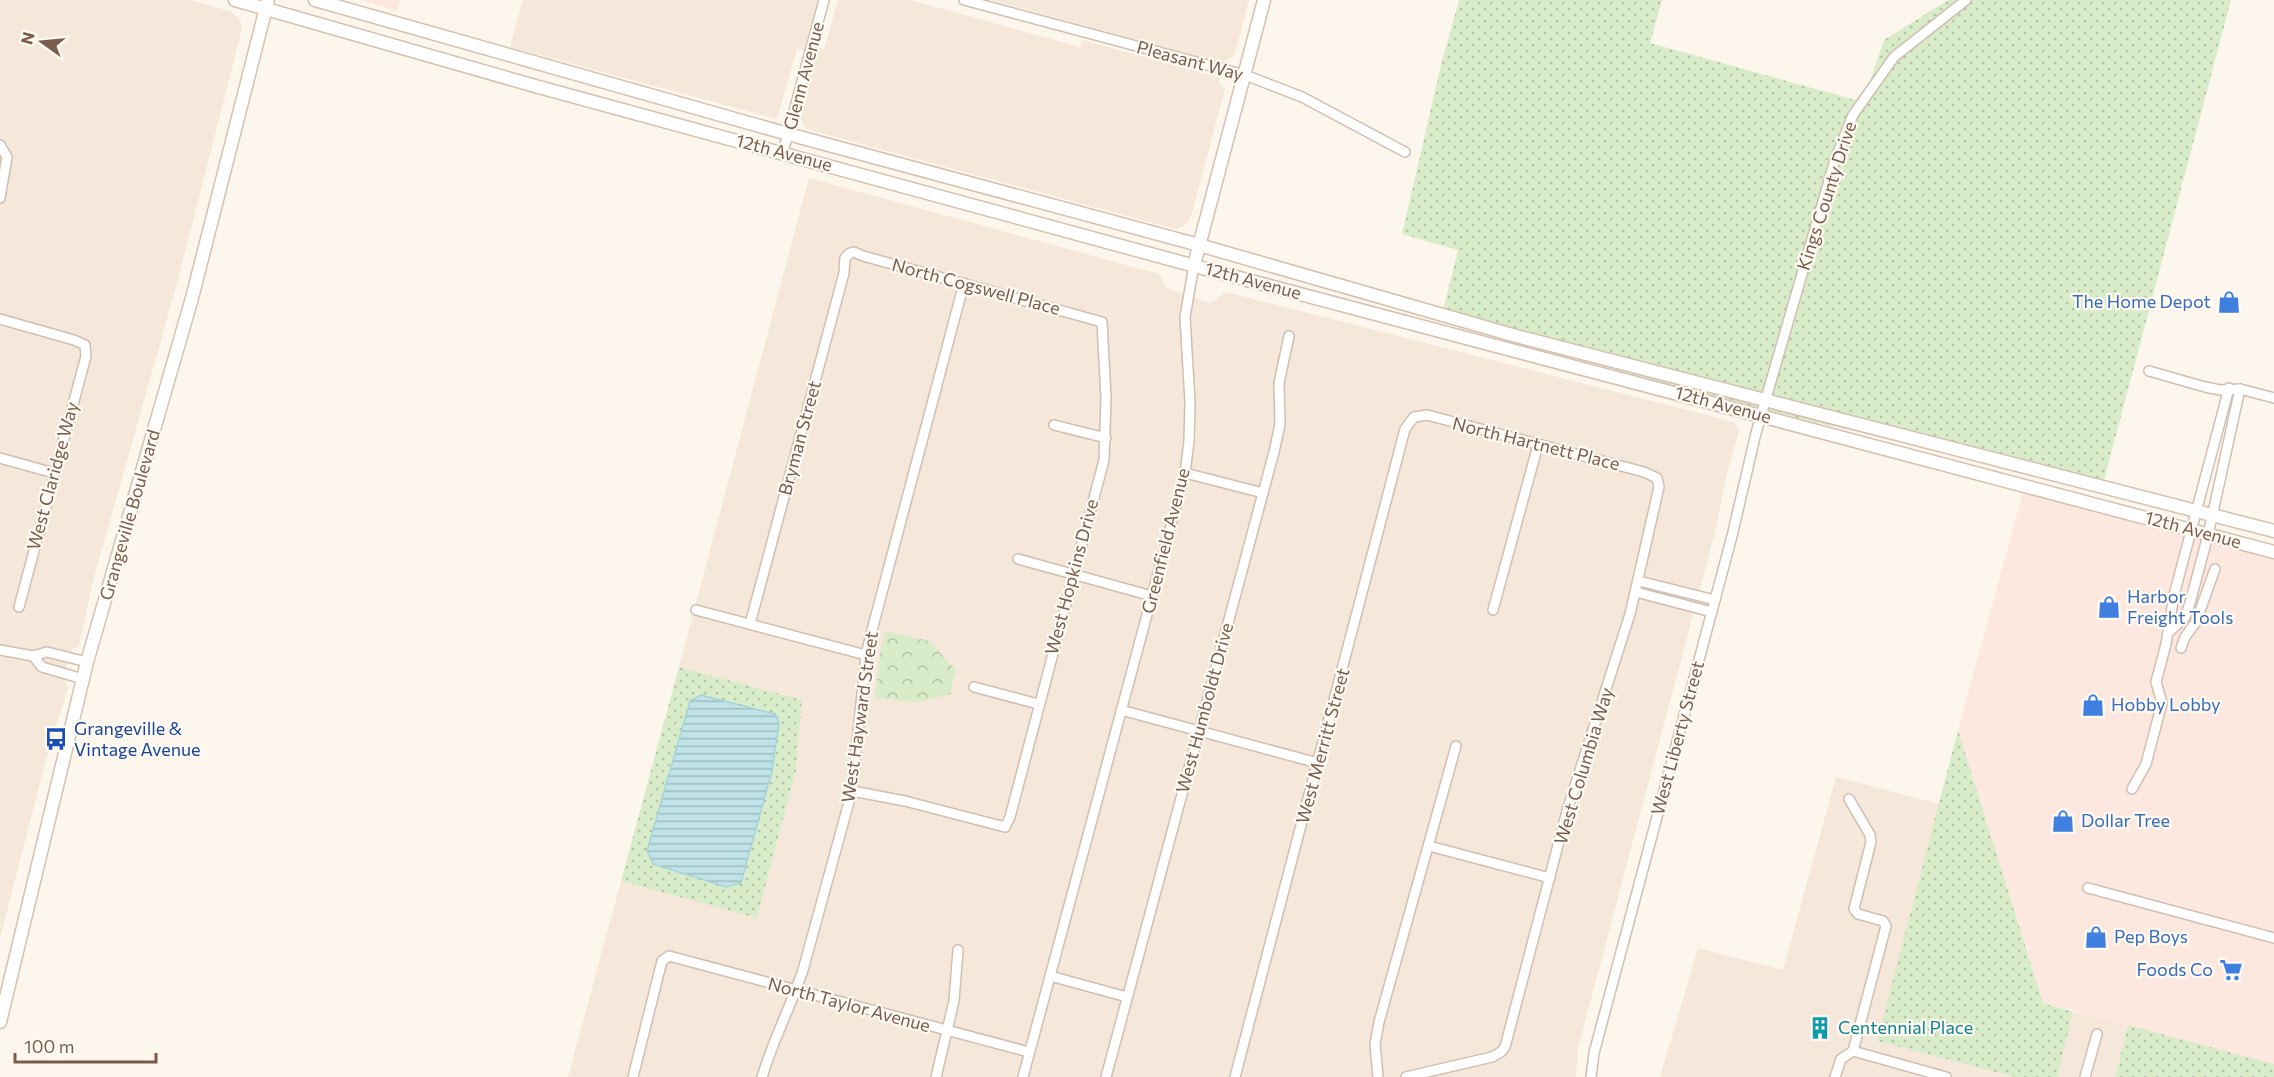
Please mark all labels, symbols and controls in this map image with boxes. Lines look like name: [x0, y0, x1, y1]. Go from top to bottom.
north arrow: [12, 12, 72, 72]
street label: Glenn Avenue: [778, 19, 828, 132]
text: N: [16, 30, 38, 46]
street label: Pleasant Way: [1135, 35, 1246, 85]
street label: Kings County Drive: [1792, 118, 1861, 273]
street label: 12th Avenue: [734, 129, 835, 175]
street label: North Cogswell Place: [890, 253, 1063, 319]
street label: 12th Avenue: [1203, 257, 1304, 303]
shop icon: The Home Depot: [2216, 289, 2242, 315]
place label: The Home Depot: [2072, 290, 2211, 312]
street label: Bryman Street: [773, 378, 825, 498]
street label: 12th Avenue: [1673, 381, 1774, 427]
street label: West Claridge Way: [22, 399, 82, 552]
street label: North Hartnett Place: [1450, 412, 1622, 474]
street label: Grangeville Boulevard: [94, 427, 164, 603]
street label: Greenfield Avenue: [1136, 466, 1194, 616]
street label: West Hopkins Drive: [1040, 496, 1102, 657]
street label: 12th Avenue: [2143, 506, 2244, 552]
place label: Harbor Freight Tools: [2127, 585, 2233, 628]
shop icon: Harbor Freight Tools: [2096, 594, 2122, 620]
street label: West Humboldt Drive: [1171, 620, 1237, 795]
street label: West Hayward Street: [836, 630, 882, 804]
street label: West Liberty Street: [1646, 658, 1708, 817]
street label: West Merritt Street: [1291, 665, 1353, 826]
street label: West Columbia Way: [1549, 685, 1617, 847]
shop icon: Hobby Lobby: [2080, 692, 2106, 718]
place label: Hobby Lobby: [2111, 693, 2221, 715]
place label: Grangeville & Vintage Avenue: [74, 717, 201, 760]
bus stop icon: Grangeville & Vintage Avenue: [43, 726, 69, 752]
shop icon: Dollar Tree: [2050, 808, 2076, 834]
place label: Dollar Tree: [2081, 809, 2170, 831]
shop icon: Pep Boys: [2083, 924, 2109, 950]
place label: Pep Boys: [2114, 925, 2188, 947]
supermarket icon: Foods Co: [2218, 957, 2244, 983]
place label: Foods Co: [2136, 958, 2213, 980]
street label: North Taylor Avenue: [766, 972, 933, 1036]
building icon: Centennial Place: [1807, 1015, 1833, 1041]
place label: Centennial Place: [1838, 1016, 1973, 1038]
scale bar: [15, 1026, 156, 1064]
text: 100 m: [24, 1035, 74, 1057]

